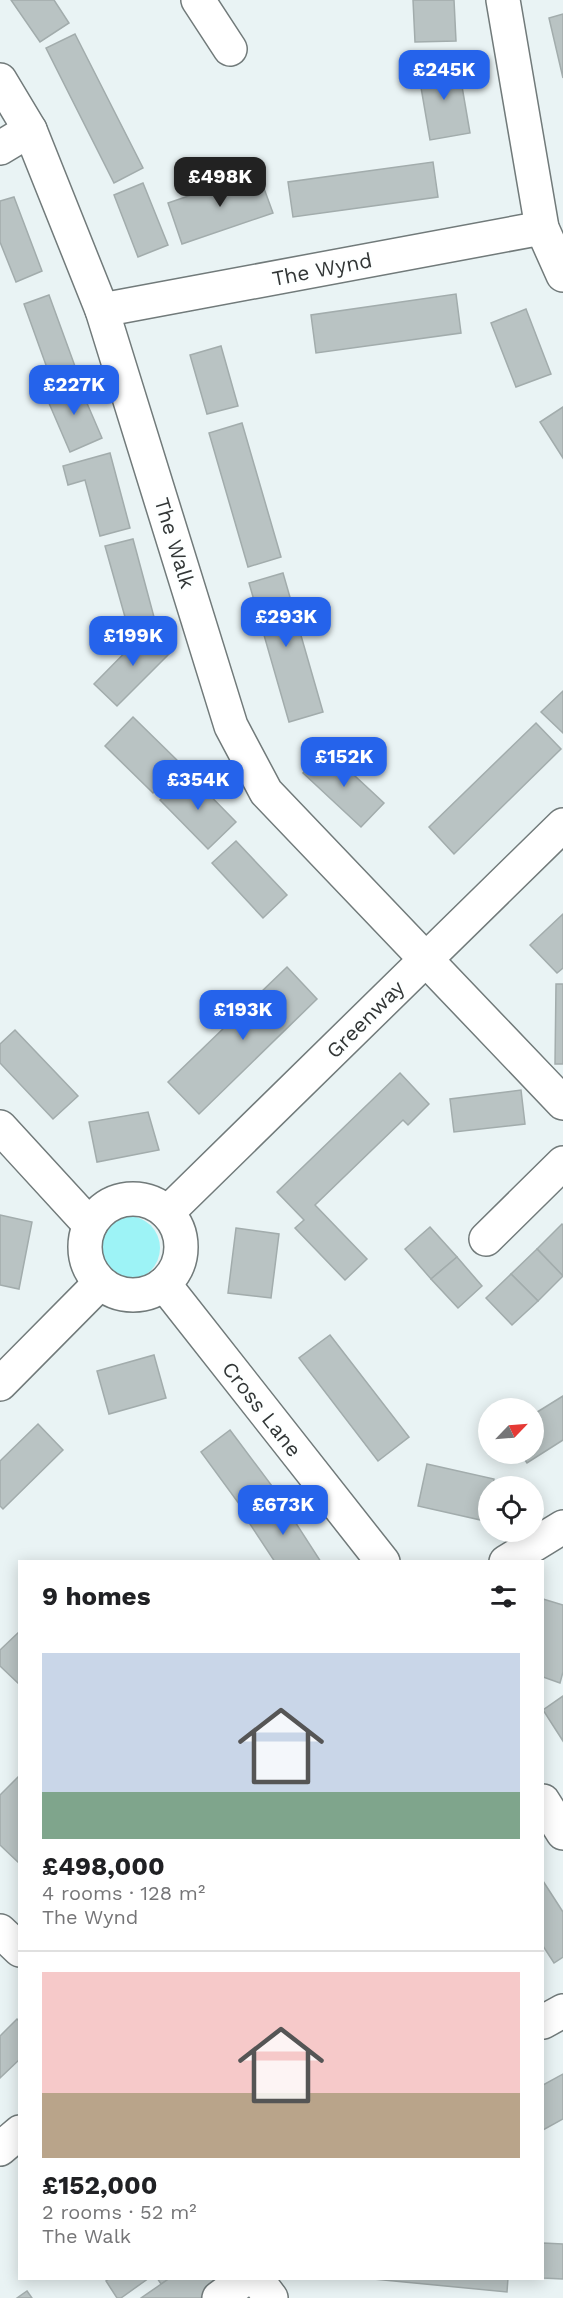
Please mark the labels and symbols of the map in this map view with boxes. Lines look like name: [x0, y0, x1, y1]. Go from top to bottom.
pin: £245K: [402, 50, 486, 101]
pin: £498K: [178, 157, 262, 208]
street label: The Wynd: [270, 247, 374, 291]
pin: £227K: [32, 365, 116, 416]
street label: The Walk: [149, 495, 201, 591]
pin: £293K: [244, 597, 328, 648]
pin: £199K: [91, 616, 175, 667]
pin: £152K: [302, 737, 386, 788]
pin: £354K: [156, 760, 240, 811]
street label: Greenway: [321, 975, 409, 1063]
pin: £193K: [201, 990, 285, 1041]
street label: Cross Lane: [217, 1356, 307, 1462]
north arrow: [478, 1398, 544, 1464]
pin: £673K: [241, 1485, 325, 1536]

